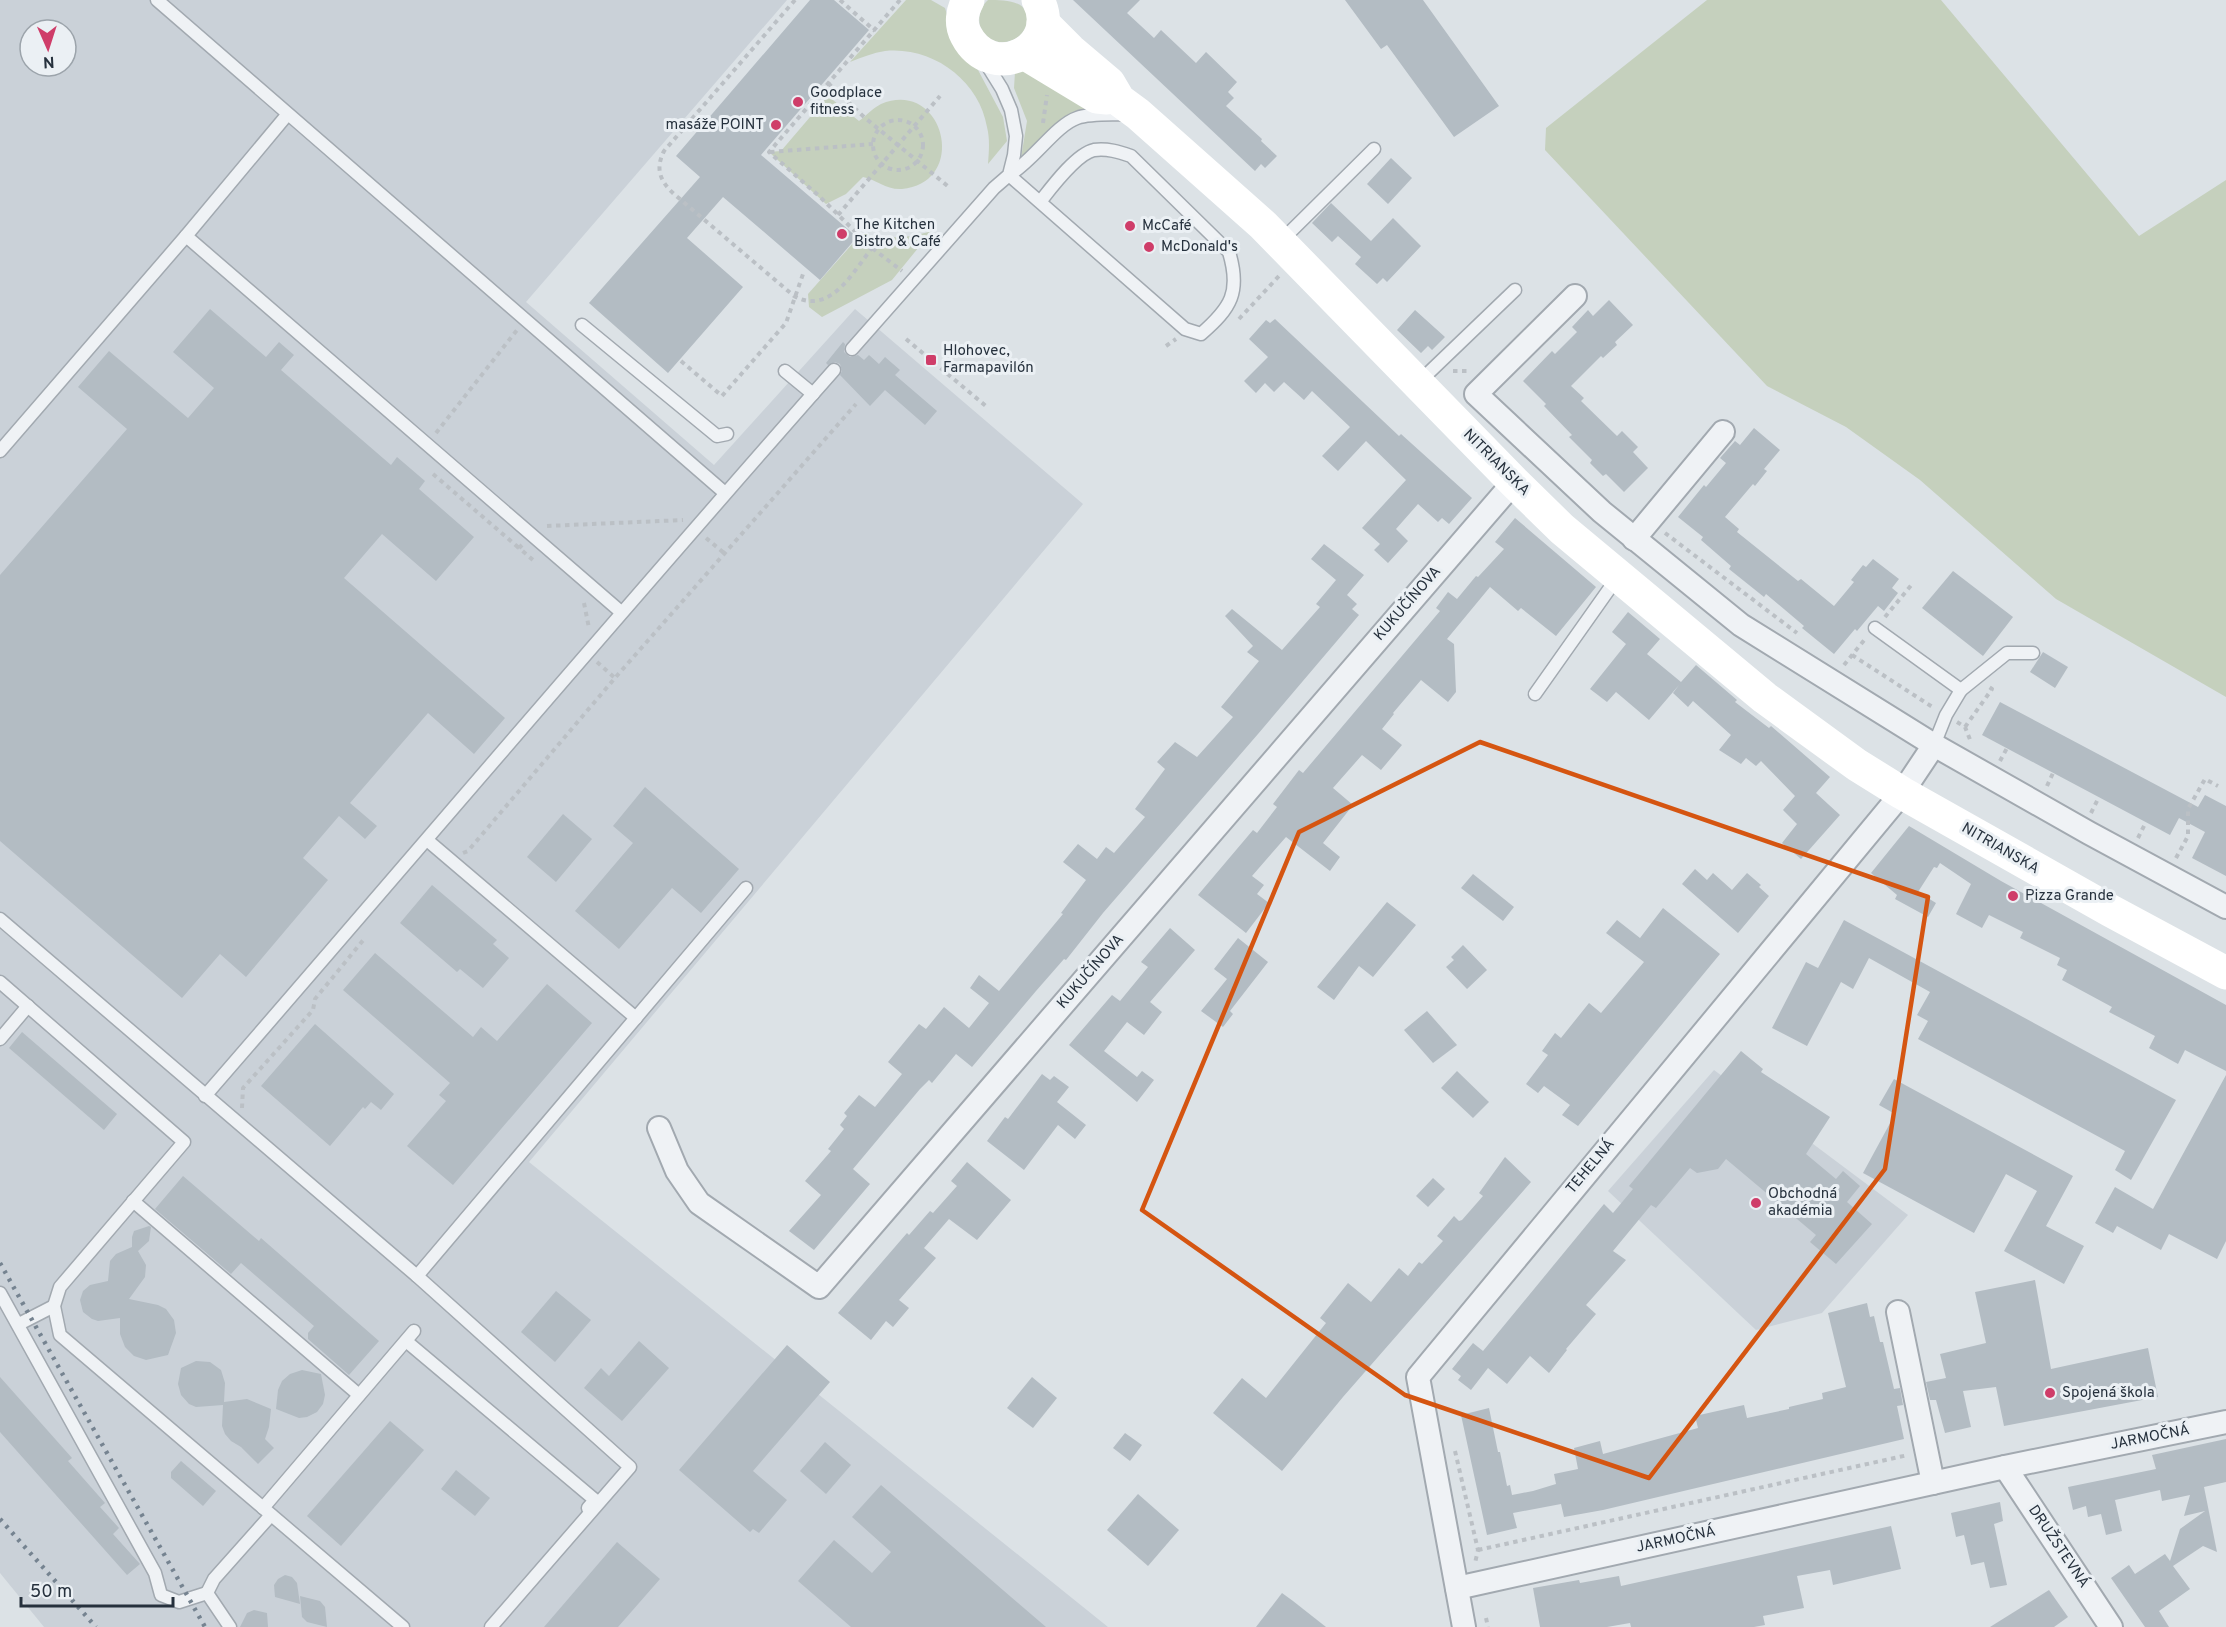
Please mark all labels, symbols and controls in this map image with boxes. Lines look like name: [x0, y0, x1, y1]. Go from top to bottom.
north arrow: [18, 18, 78, 78]
text: N: [42, 51, 55, 71]
place label: Goodplace fitness: [810, 84, 882, 120]
marker: Goodplace fitness: [791, 95, 805, 109]
place label: masáže POINT: [666, 116, 764, 135]
marker: masáže POINT: [769, 118, 783, 132]
place label: The Kitchen Bistro & Café: [854, 216, 941, 252]
place label: McCafé: [1142, 217, 1192, 236]
marker: McCafé: [1123, 219, 1137, 233]
marker: The Kitchen Bistro & Café: [835, 227, 849, 241]
place label: McDonald's: [1161, 238, 1238, 257]
marker: McDonald's: [1142, 240, 1156, 254]
place label: Hlohovec, Farmapavilón: [943, 342, 1034, 378]
marker: Hlohovec, Farmapavilón: [924, 353, 938, 367]
street label: NITRIANSKA: [1459, 426, 1533, 500]
street label: KUKUČÍNOVA: [1369, 561, 1446, 645]
street label: NITRIANSKA: [1958, 819, 2042, 879]
place label: Pizza Grande: [2025, 887, 2114, 906]
marker: Pizza Grande: [2006, 889, 2020, 903]
street label: KUKUČÍNOVA: [1052, 929, 1129, 1013]
street label: TEHELNÁ: [1562, 1135, 1619, 1198]
place label: Obchodná akadémia: [1768, 1185, 1837, 1221]
marker: Obchodná akadémia: [1749, 1196, 1763, 1210]
place label: Spojená škola: [2062, 1384, 2155, 1403]
marker: Spojená škola: [2043, 1386, 2057, 1400]
street label: JARMOČNÁ: [2108, 1419, 2191, 1455]
street label: DRUŽSTEVNÁ: [2023, 1501, 2094, 1592]
street label: JARMOČNÁ: [1634, 1520, 1717, 1558]
scale bar: [21, 1570, 172, 1608]
text: 50 m: [30, 1581, 72, 1604]

